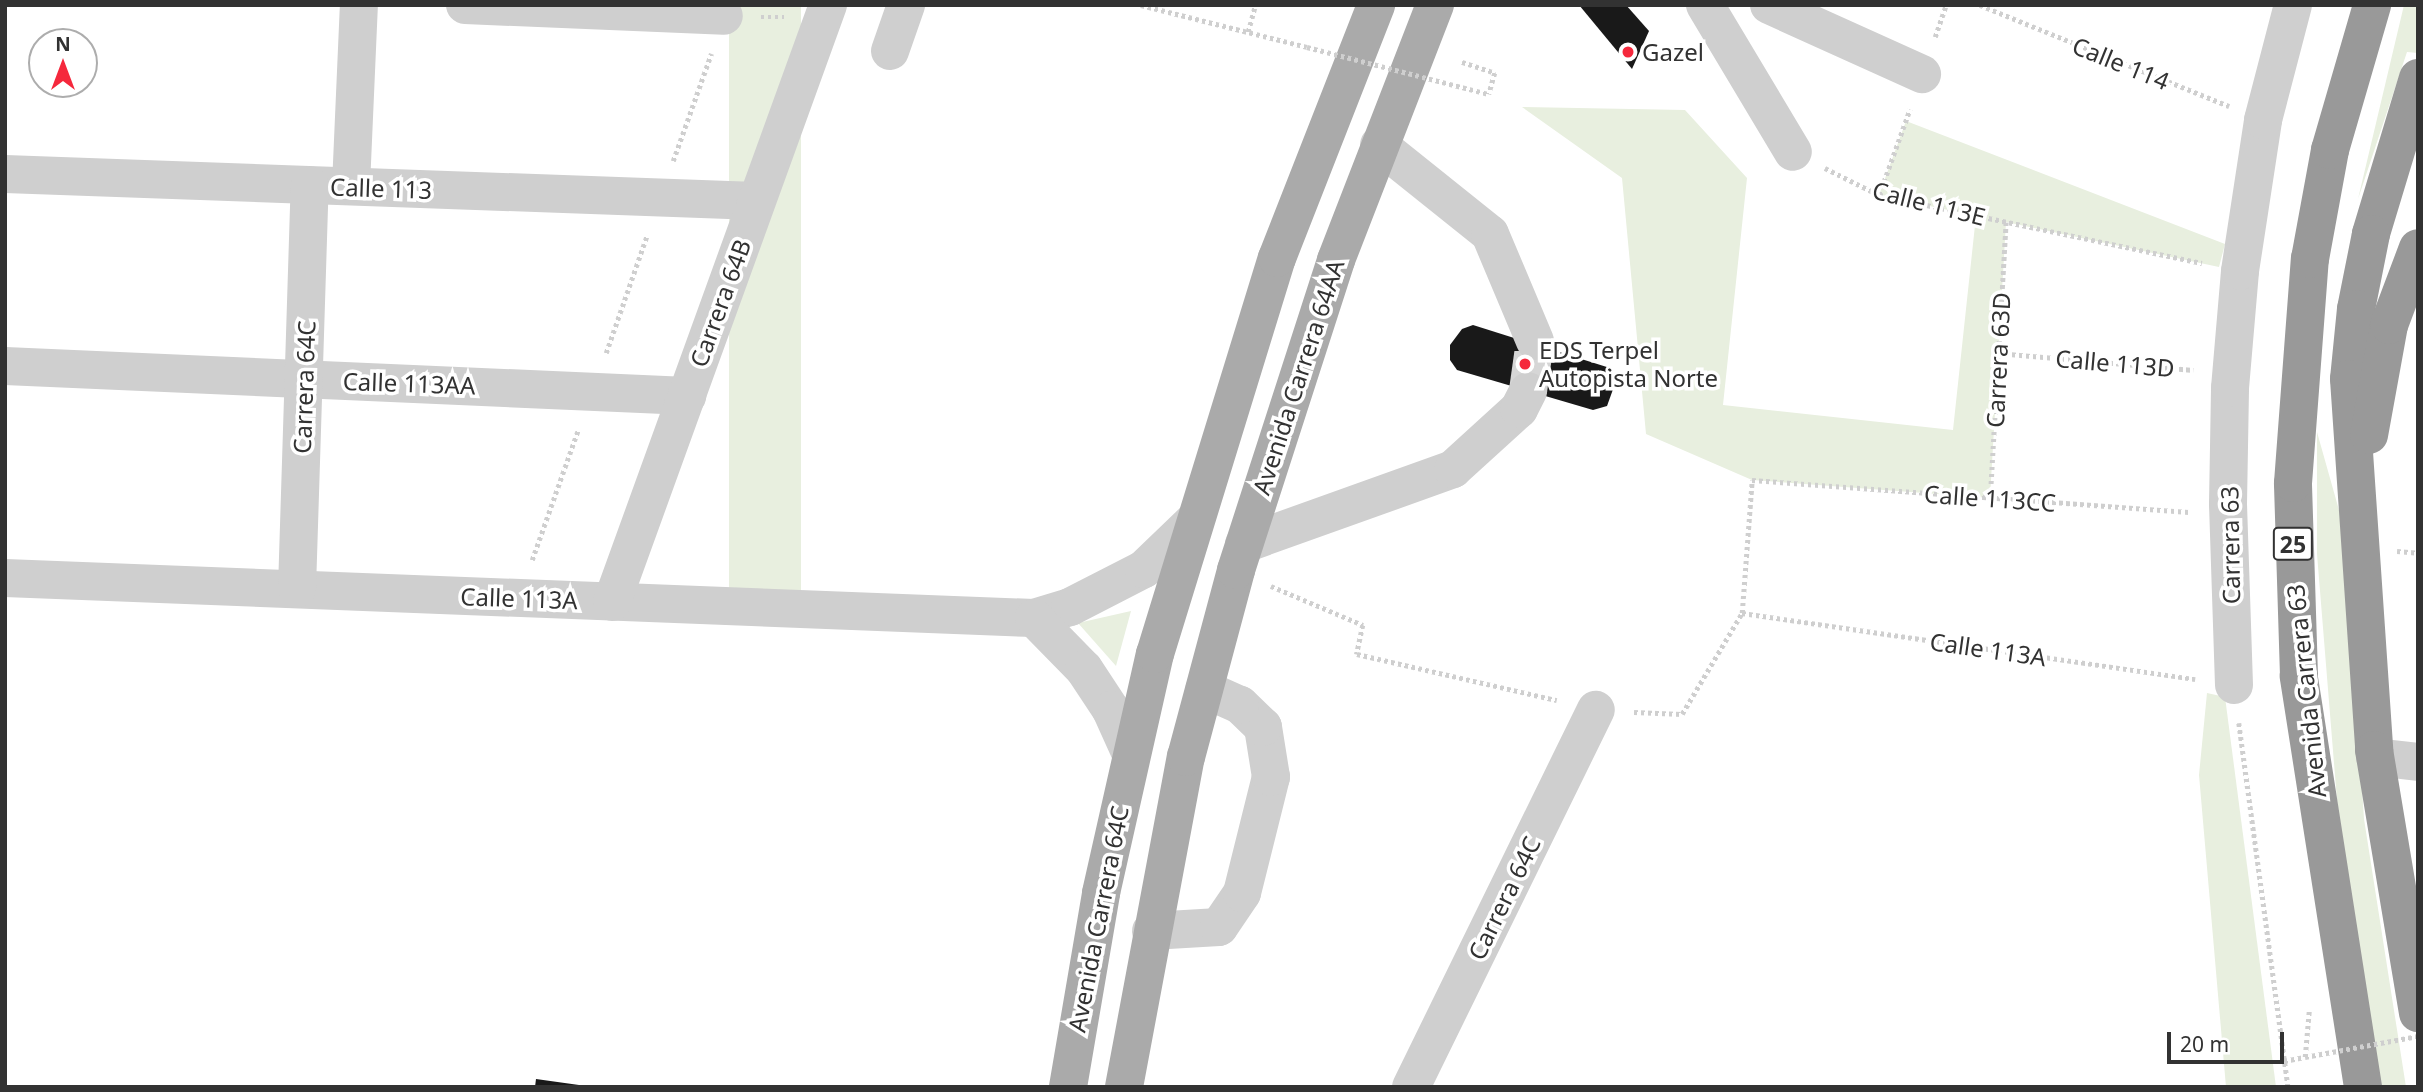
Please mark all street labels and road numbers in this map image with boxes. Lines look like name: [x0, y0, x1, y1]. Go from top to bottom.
street label: Calle 114: [2068, 31, 2174, 95]
street label: Calle 113: [330, 172, 432, 204]
street label: Calle 113E: [1870, 175, 1988, 231]
street label: Carrera 64B: [684, 235, 756, 371]
street label: Avenida Carrera 64AA: [1246, 256, 1350, 498]
street label: Carrera 63D: [1980, 292, 2016, 428]
street label: Carrera 64C: [287, 320, 321, 454]
street label: Calle 113D: [2054, 343, 2176, 383]
street label: Calle 113AA: [342, 366, 476, 400]
street label: Calle 113CC: [1923, 479, 2057, 517]
street label: Carrera 63: [2215, 486, 2245, 604]
road number: 25: [2272, 524, 2314, 564]
street label: Calle 113A: [460, 582, 578, 614]
street label: Avenida Carrera 63: [2280, 583, 2332, 799]
street label: Calle 113A: [1928, 627, 2048, 671]
street label: Avenida Carrera 64C: [1062, 803, 1134, 1035]
street label: Carrera 64C: [1462, 832, 1546, 964]

